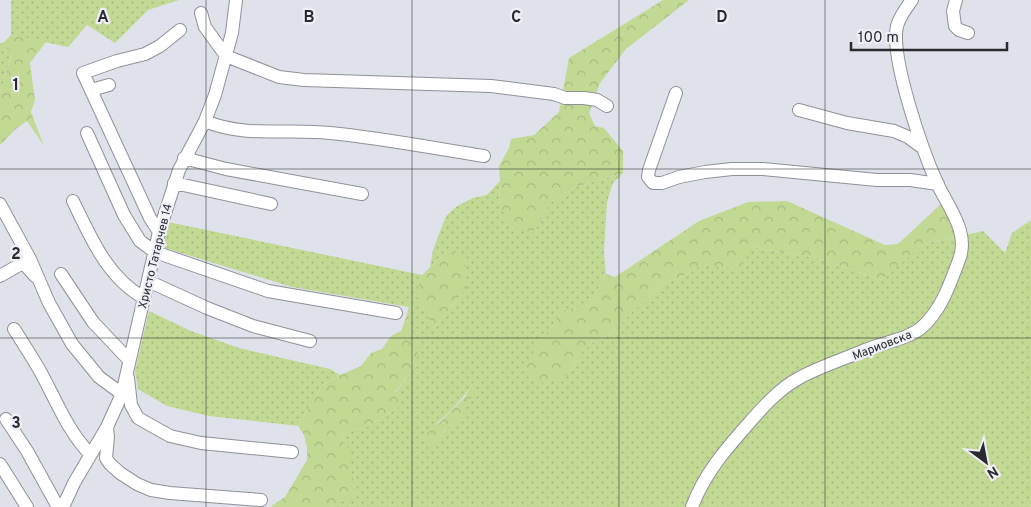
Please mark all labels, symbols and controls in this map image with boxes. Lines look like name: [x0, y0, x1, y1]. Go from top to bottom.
text: A: [97, 8, 109, 28]
text: B: [303, 8, 315, 28]
text: C: [511, 8, 521, 28]
text: D: [716, 8, 728, 28]
scale bar: [851, 20, 1007, 52]
text: 100 m: [858, 29, 899, 48]
text: 1: [13, 76, 19, 96]
street label: Христо Татарчев 14: [135, 202, 177, 310]
text: 2: [11, 245, 21, 265]
street label: Мариовска: [850, 327, 914, 365]
text: 3: [11, 414, 21, 434]
north arrow: [961, 437, 1011, 487]
text: N: [983, 462, 1001, 482]

